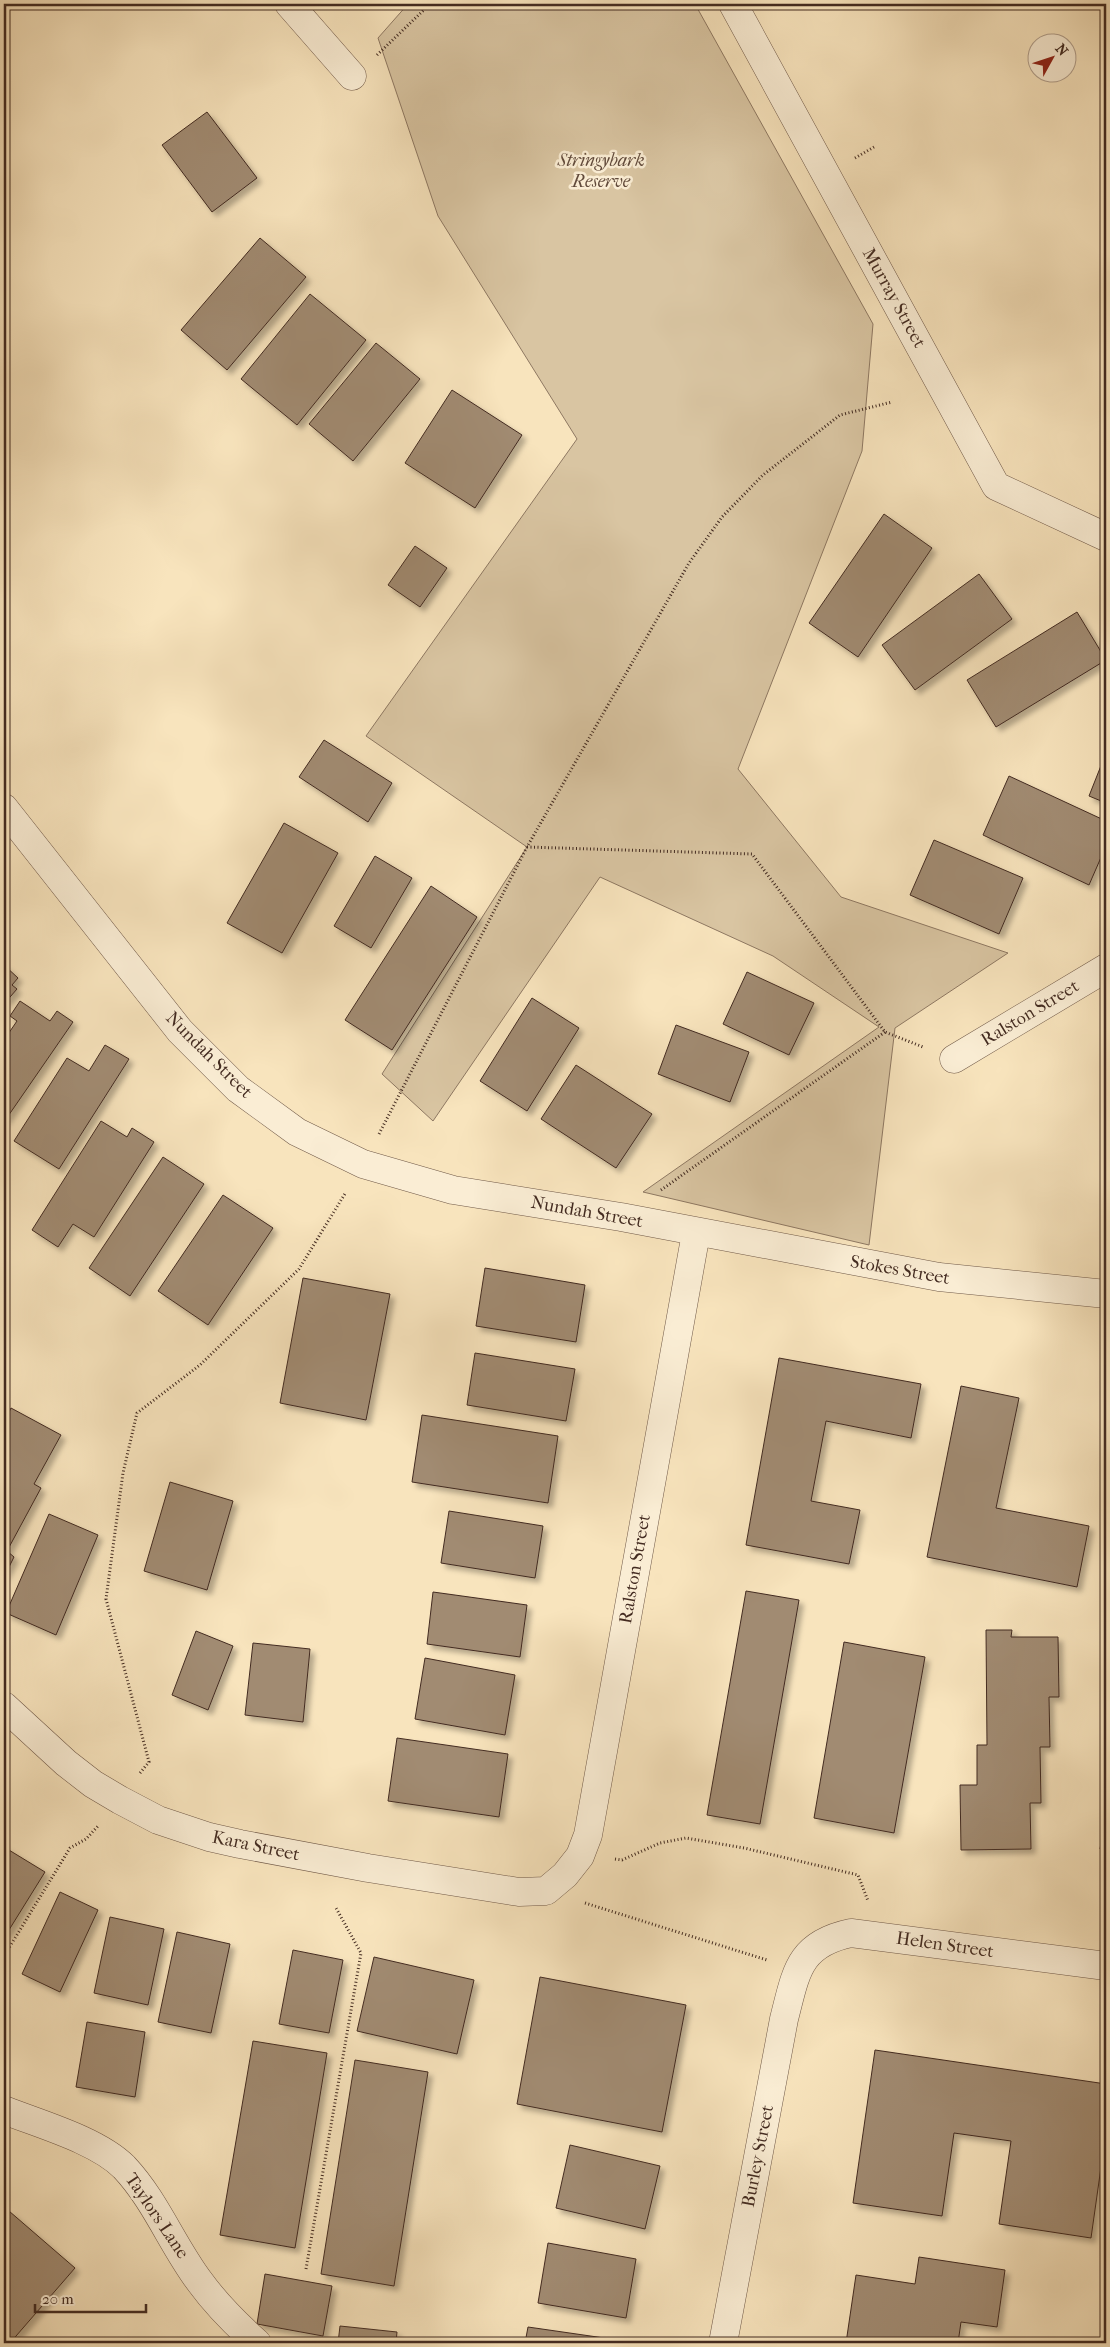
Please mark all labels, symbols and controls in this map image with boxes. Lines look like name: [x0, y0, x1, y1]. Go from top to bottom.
north arrow: [1028, 32, 1078, 82]
text: N: [1052, 40, 1072, 60]
park label: Stringybark Reserve: [556, 150, 645, 192]
street label: Murray Street: [858, 244, 930, 352]
street label: Ralston Street: [977, 975, 1083, 1050]
street label: Nundah Street: [161, 1007, 257, 1103]
street label: Nundah Street: [529, 1192, 645, 1232]
street label: Stokes Street: [849, 1251, 952, 1289]
street label: Ralston Street: [615, 1512, 655, 1625]
street label: Kara Street: [210, 1826, 302, 1866]
street label: Helen Street: [895, 1928, 996, 1962]
street label: Burley Street: [738, 2102, 778, 2209]
street label: Taylors Lane: [121, 2169, 193, 2263]
scale bar: [35, 2282, 146, 2314]
text: 20 m: [42, 2290, 74, 2308]

